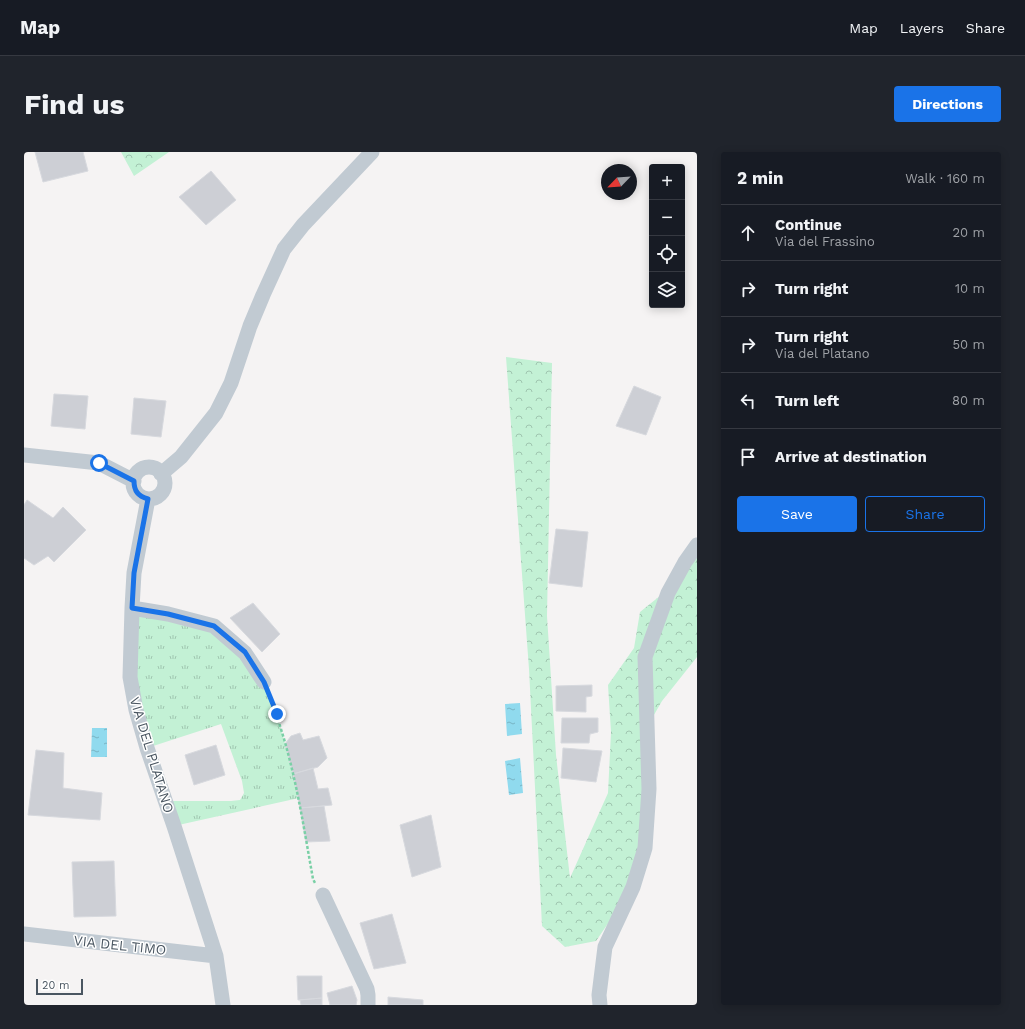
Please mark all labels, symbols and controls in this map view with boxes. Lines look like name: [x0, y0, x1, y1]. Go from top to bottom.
text: Map: [20, 16, 60, 39]
text: Map: [849, 20, 878, 36]
text: Layers: [900, 20, 944, 36]
text: Share: [966, 20, 1005, 36]
button: Directions: [894, 86, 1001, 122]
text: Find us: [24, 88, 124, 121]
north arrow: [601, 164, 637, 200]
map controls: [649, 164, 685, 308]
button: +: [649, 164, 685, 200]
text: 2 min: [737, 168, 783, 188]
text: Walk · 160 m: [905, 171, 985, 186]
button: −: [649, 200, 685, 236]
text: Continue: [775, 216, 842, 234]
icon: ahead: [737, 222, 759, 244]
text: 20 m: [953, 225, 985, 240]
text: Via del Frassino: [775, 234, 875, 249]
button: locate: [649, 236, 685, 272]
button: layers: [649, 272, 685, 308]
icon: right: [737, 278, 759, 300]
text: Turn right: [775, 280, 848, 298]
text: 10 m: [955, 281, 985, 296]
text: Turn right: [775, 328, 848, 346]
icon: right: [737, 334, 759, 356]
text: 50 m: [953, 337, 985, 352]
text: Via del Platano: [775, 346, 870, 361]
icon: left: [737, 390, 759, 412]
text: Turn left: [775, 392, 839, 410]
text: 80 m: [952, 393, 985, 408]
icon: arrive: [737, 446, 759, 468]
text: Arrive at destination: [775, 448, 927, 466]
route start: [90, 454, 108, 472]
button: Save: [737, 496, 857, 532]
button: Share: [865, 496, 985, 532]
street label: VIA DEL PLATANO: [127, 695, 177, 815]
route end: [268, 705, 286, 723]
street label: VIA DEL TIMO: [73, 932, 167, 958]
scale bar: [36, 977, 83, 996]
text: 20 m: [42, 979, 70, 992]

